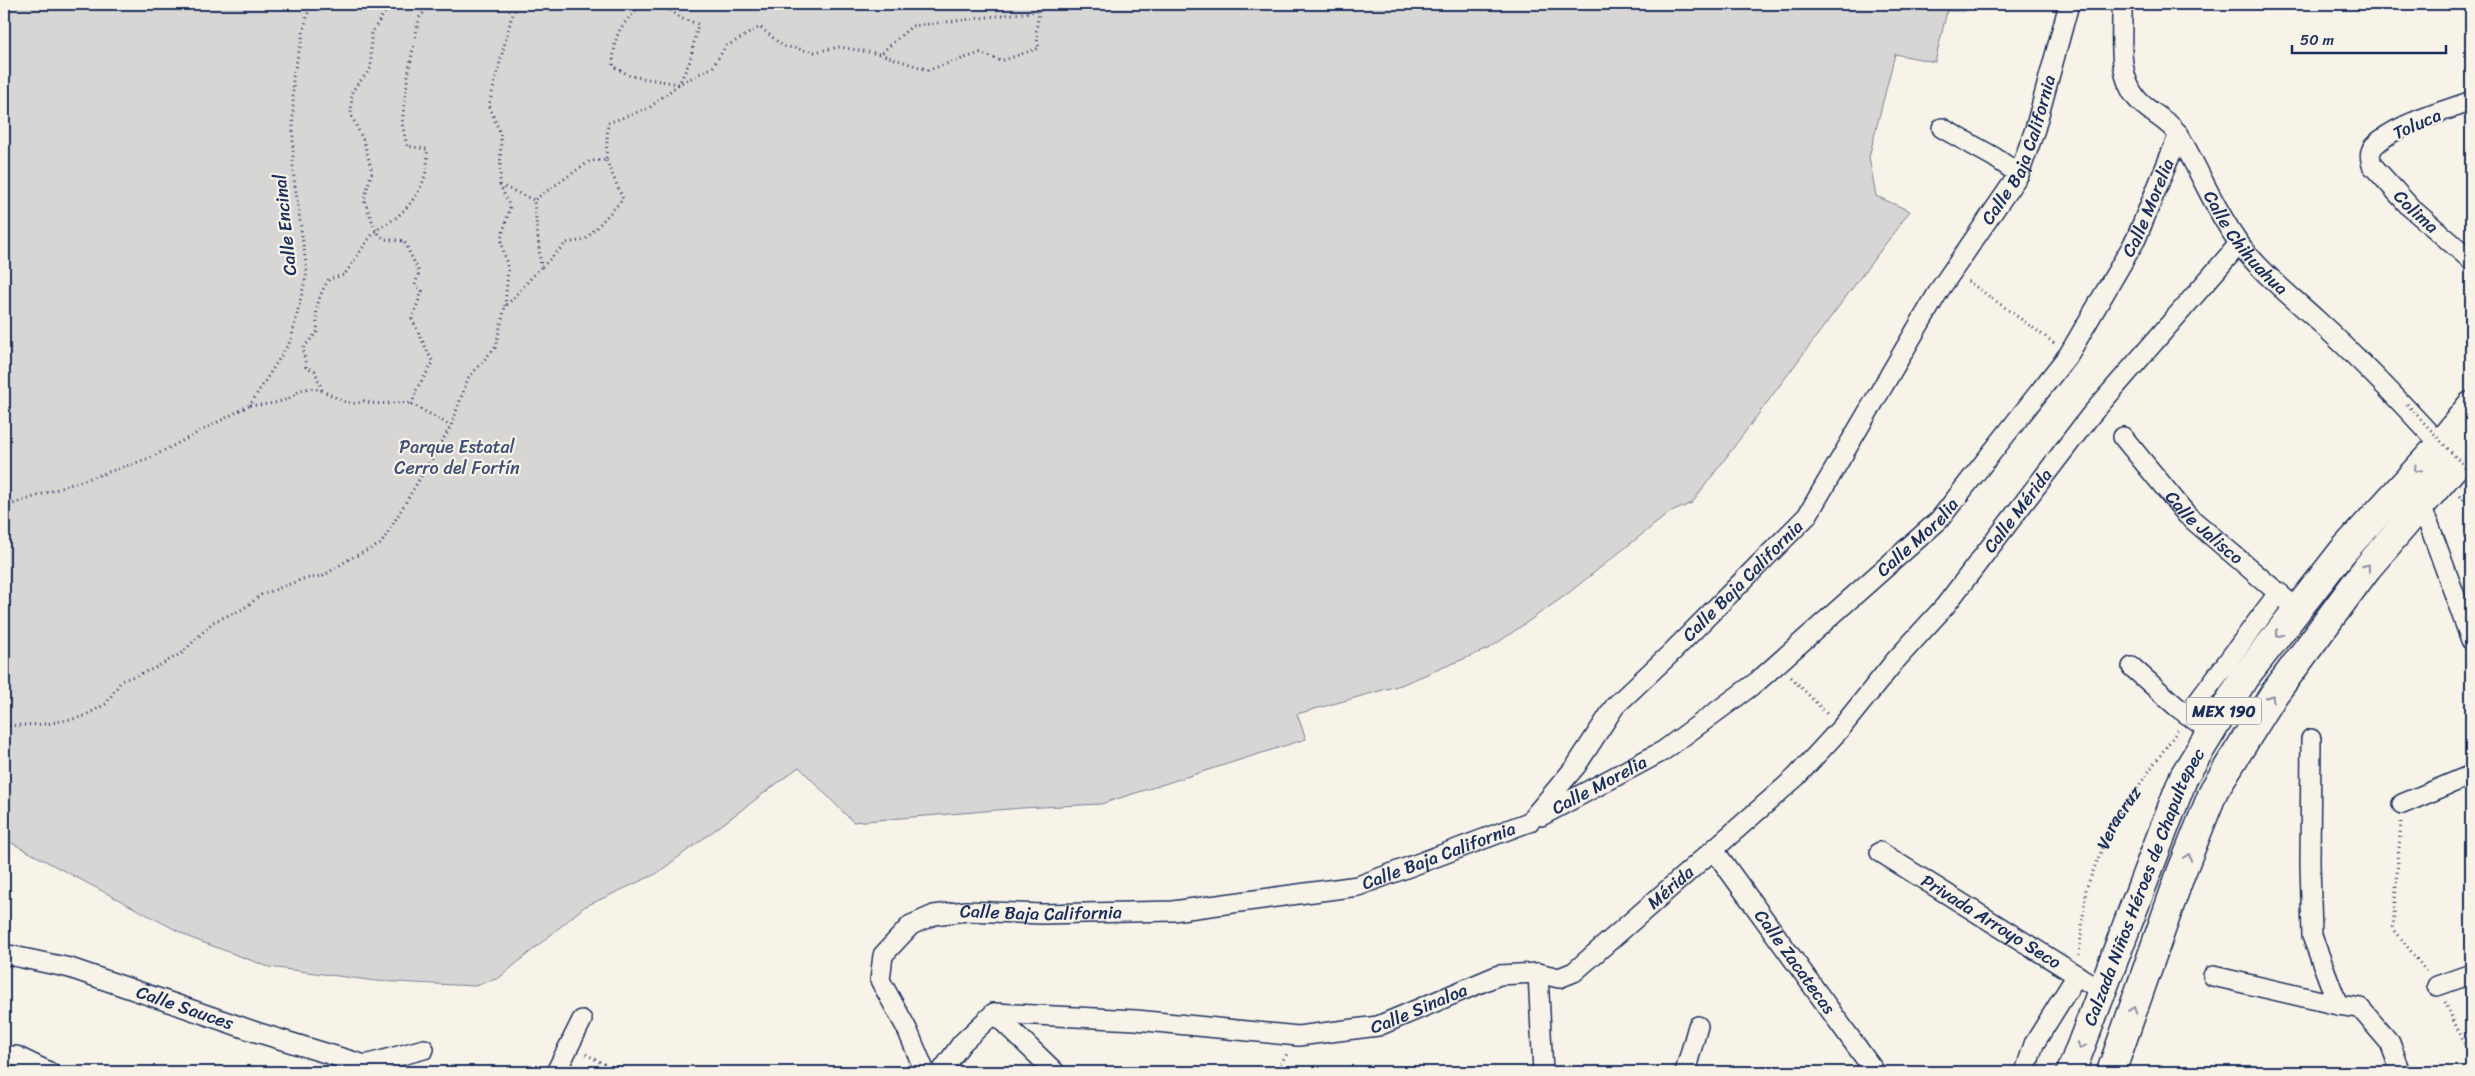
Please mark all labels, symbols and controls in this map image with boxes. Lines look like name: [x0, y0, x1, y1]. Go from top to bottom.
scale bar: [2292, 22, 2446, 54]
text: 50 m: [2300, 27, 2335, 53]
street label: Calle Baja California: [1972, 71, 2065, 232]
street label: Toluca: [2388, 99, 2446, 149]
street label: Calle Morelia: [2113, 153, 2183, 263]
street label: Calle Encinal: [264, 172, 306, 277]
street label: Colima: [2385, 182, 2446, 242]
street label: Calle Chihuahua: [2194, 184, 2296, 303]
park label: Parque Estatal Cerro del Fortín: [394, 431, 520, 484]
street label: Calle Mérida: [1975, 461, 2061, 560]
one-way arrow: [2414, 464, 2423, 473]
street label: Calle Jalisco: [2157, 483, 2251, 573]
street label: Calle Morelia: [1869, 491, 1967, 585]
street label: Calle Baja California: [1674, 512, 1811, 650]
one-way arrow: [2362, 564, 2370, 573]
one-way arrow: [2276, 628, 2284, 637]
one-way arrow: [2265, 694, 2274, 704]
road number: MEX 190: [2186, 698, 2262, 724]
street label: Calzada Niños Héroes de Chapultepec: [2074, 741, 2214, 1031]
street label: Calle Morelia: [1546, 746, 1653, 824]
street label: Veracruz: [2087, 779, 2150, 854]
street label: Calle Baja California: [1357, 812, 1520, 899]
one-way arrow: [2181, 853, 2192, 862]
street label: Mérida: [1639, 857, 1702, 917]
street label: Privada Arroyo Seco: [1914, 865, 2068, 978]
street label: Calle Baja California: [958, 894, 1122, 930]
street label: Calle Zacatecas: [1746, 902, 1845, 1022]
street label: Calle Sinaloa: [1369, 974, 1473, 1043]
street label: Calle Sauces: [132, 976, 239, 1039]
one-way arrow: [2127, 1006, 2137, 1015]
one-way arrow: [2077, 1041, 2087, 1050]

